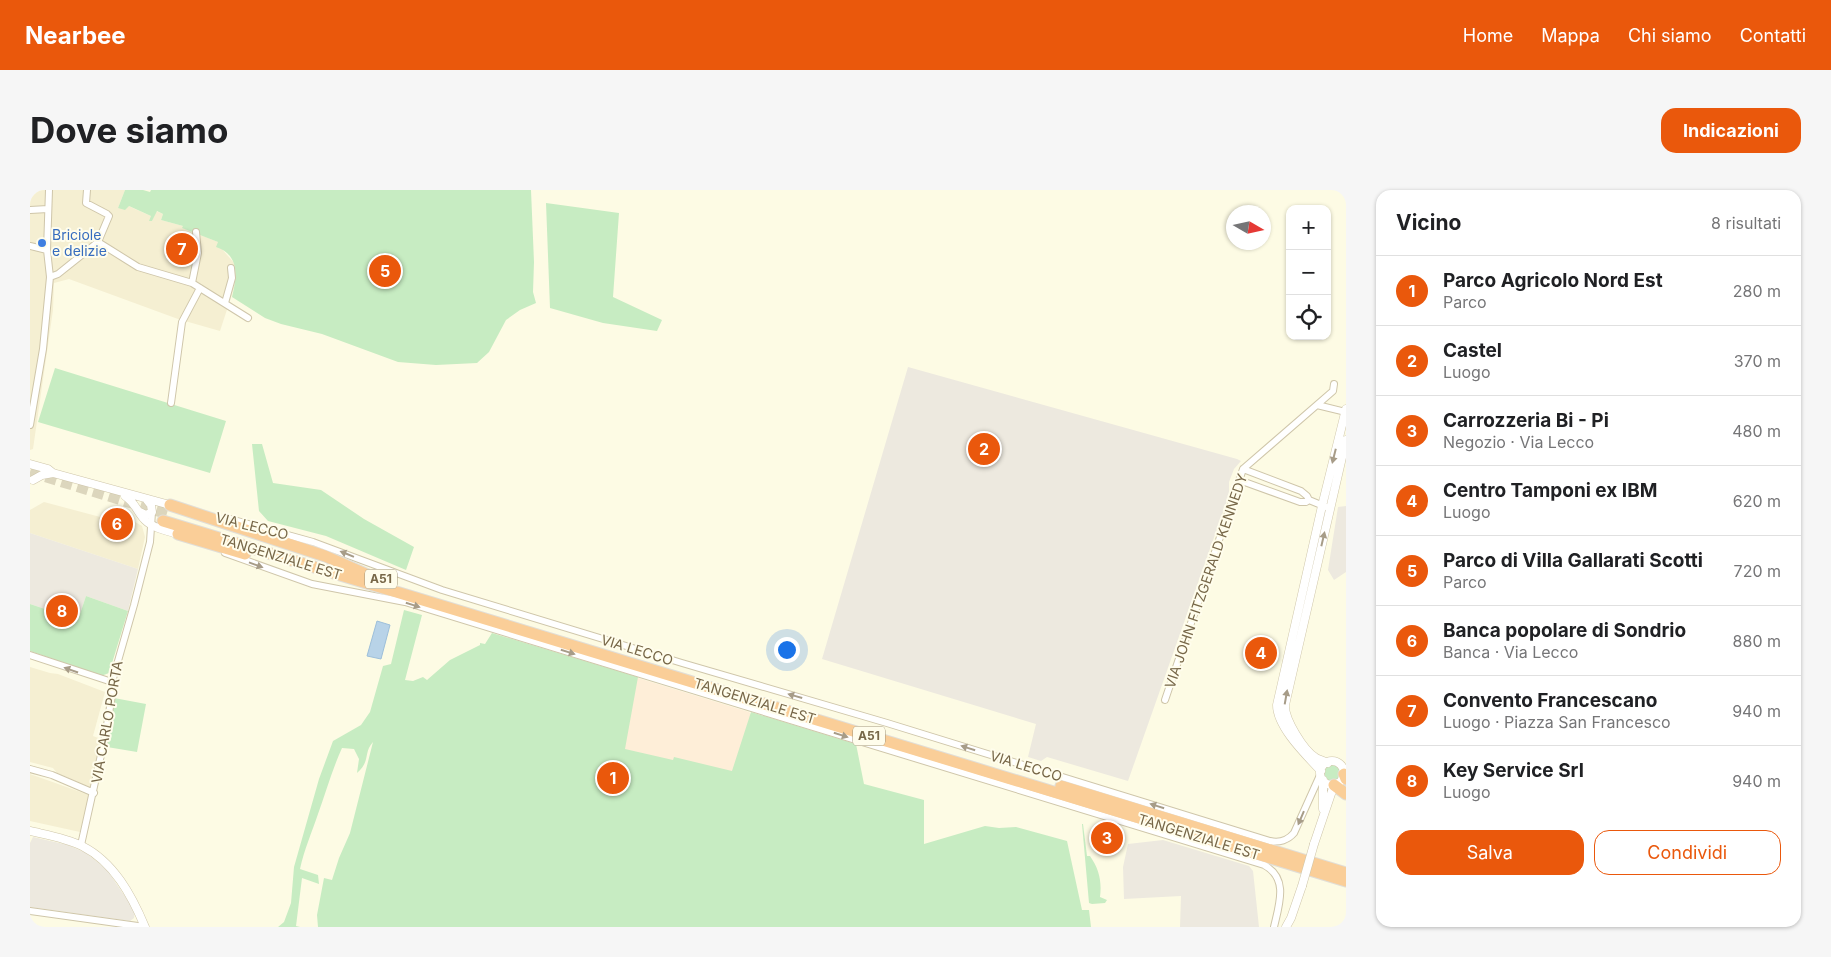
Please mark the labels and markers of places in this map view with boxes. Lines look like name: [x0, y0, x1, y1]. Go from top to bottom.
place label: Briciole e delizie: [52, 226, 107, 259]
pin: 7: [166, 230, 198, 268]
marker: Briciole e delizie: [36, 237, 48, 249]
pin: 5: [369, 252, 401, 290]
pin: 2: [968, 430, 1000, 468]
pin: 6: [101, 505, 133, 543]
pin: 8: [46, 592, 78, 630]
pin: 4: [1245, 634, 1277, 672]
pin: 1: [597, 759, 629, 797]
pin: 3: [1091, 819, 1123, 857]

